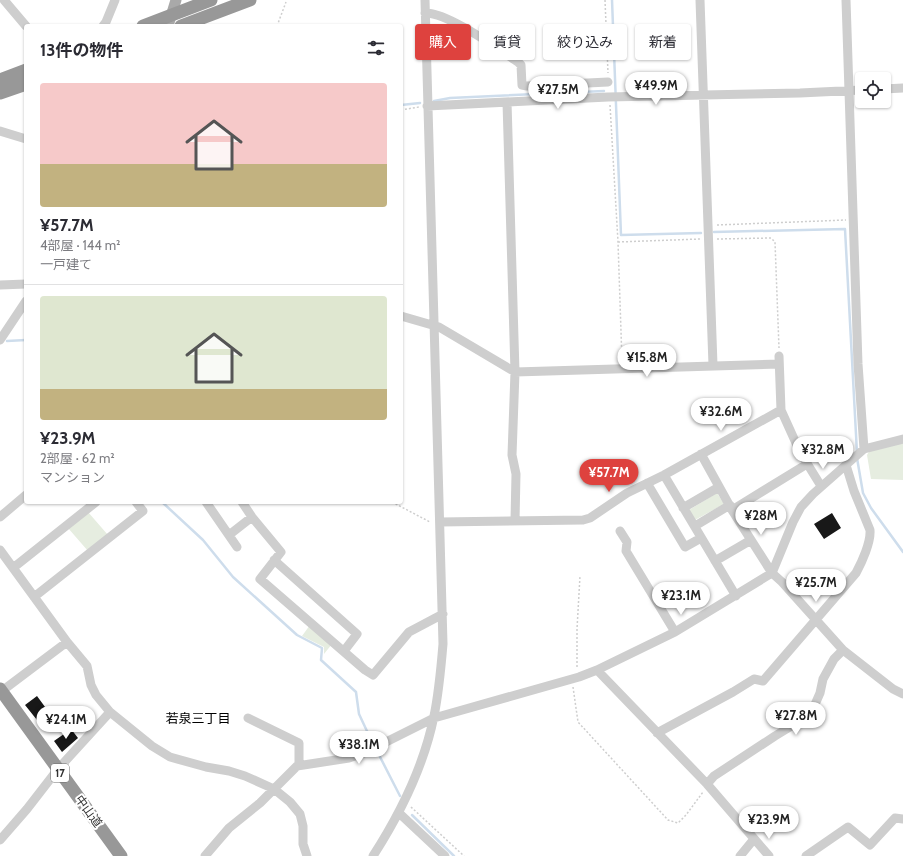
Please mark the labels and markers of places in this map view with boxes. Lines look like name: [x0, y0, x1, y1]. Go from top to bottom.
pin: ¥49.9M: [623, 72, 689, 106]
pin: ¥27.5M: [525, 76, 591, 110]
pin: ¥15.8M: [614, 344, 680, 378]
pin: ¥32.6M: [688, 398, 754, 432]
pin: ¥32.8M: [790, 436, 856, 470]
pin: ¥57.7M: [576, 459, 642, 493]
pin: ¥28M: [737, 502, 785, 536]
pin: ¥25.7M: [783, 569, 849, 603]
pin: ¥23.1M: [648, 582, 714, 616]
pin: ¥27.8M: [763, 702, 829, 736]
pin: ¥24.1M: [33, 706, 99, 740]
pin: ¥38.1M: [326, 731, 392, 765]
pin: ¥23.9M: [736, 806, 802, 840]

